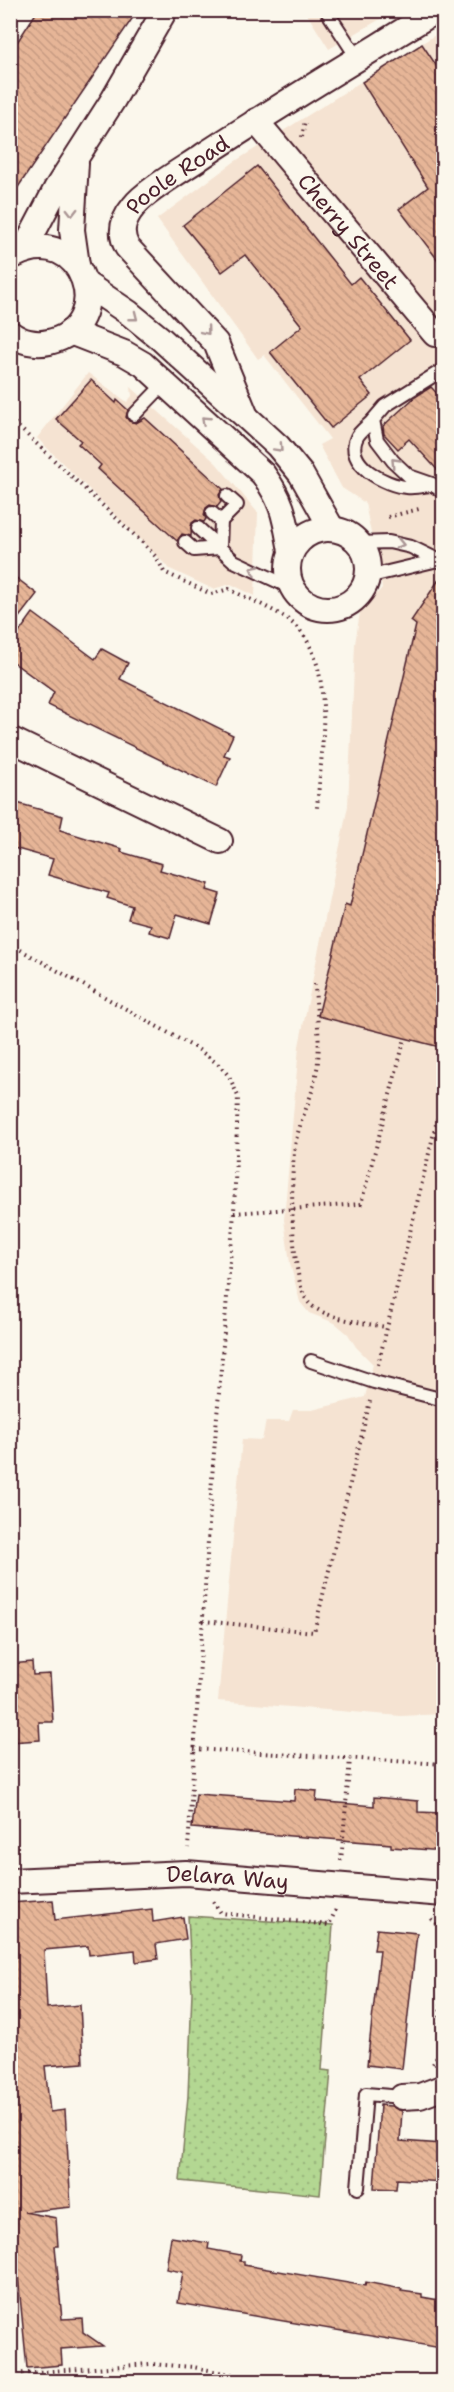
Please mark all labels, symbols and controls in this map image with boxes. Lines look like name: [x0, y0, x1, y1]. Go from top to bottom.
street label: Poole Road: [119, 128, 235, 220]
street label: Cherry Street: [292, 167, 406, 295]
one-way arrow: [66, 208, 78, 217]
one-way arrow: [127, 310, 138, 321]
one-way arrow: [199, 325, 210, 336]
one-way arrow: [201, 416, 211, 427]
one-way arrow: [272, 441, 283, 451]
one-way arrow: [391, 459, 402, 469]
one-way arrow: [395, 537, 405, 550]
one-way arrow: [250, 566, 261, 578]
street label: Delara Way: [166, 1858, 290, 1896]

